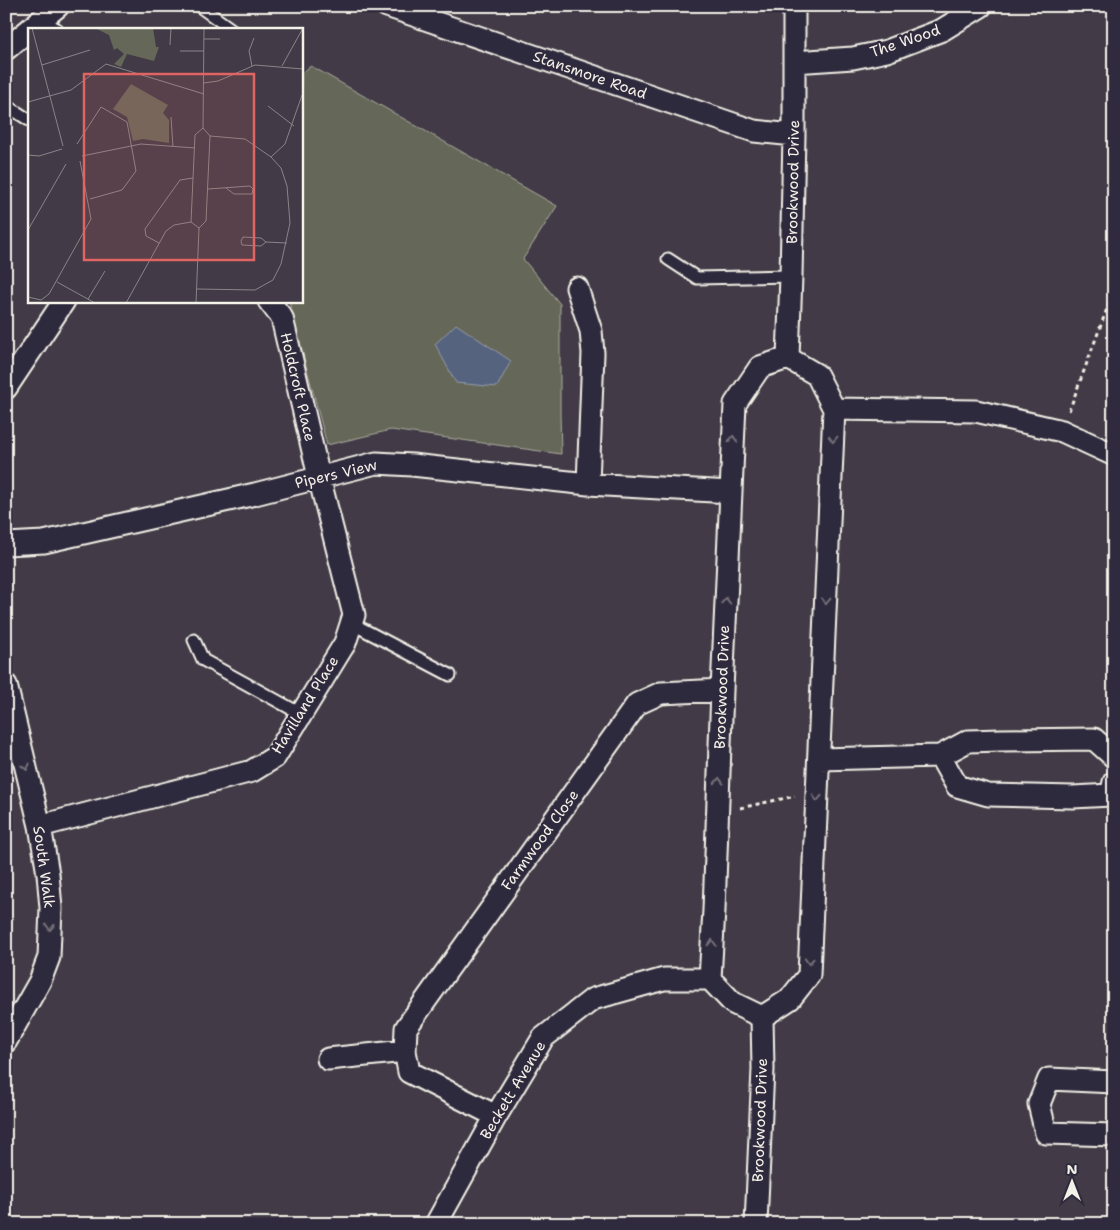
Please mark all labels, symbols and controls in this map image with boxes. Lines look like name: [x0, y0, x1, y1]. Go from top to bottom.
street label: The Wood: [867, 20, 943, 62]
inset map: [28, 28, 302, 302]
street label: Stansmore Road: [530, 46, 650, 104]
street label: Brookwood Drive: [782, 120, 804, 244]
street label: Holdcroft Place: [276, 331, 320, 443]
one-way arrow: [728, 434, 739, 442]
one-way arrow: [828, 435, 838, 443]
street label: Pipers View: [293, 455, 379, 493]
one-way arrow: [720, 597, 731, 605]
one-way arrow: [821, 598, 831, 605]
street label: Brookwood Drive: [710, 625, 734, 749]
street label: Havilland Place: [267, 652, 343, 758]
one-way arrow: [20, 762, 31, 771]
one-way arrow: [713, 777, 724, 785]
street label: Farmwood Close: [497, 786, 583, 894]
one-way arrow: [812, 795, 823, 803]
street label: South Walk: [28, 825, 60, 909]
one-way arrow: [45, 923, 56, 931]
one-way arrow: [707, 939, 718, 947]
one-way arrow: [804, 957, 815, 965]
street label: Beckett Avenue: [476, 1037, 550, 1143]
street label: Brookwood Drive: [748, 1058, 772, 1182]
north arrow: [1048, 1158, 1098, 1208]
text: N: [1066, 1160, 1078, 1178]

